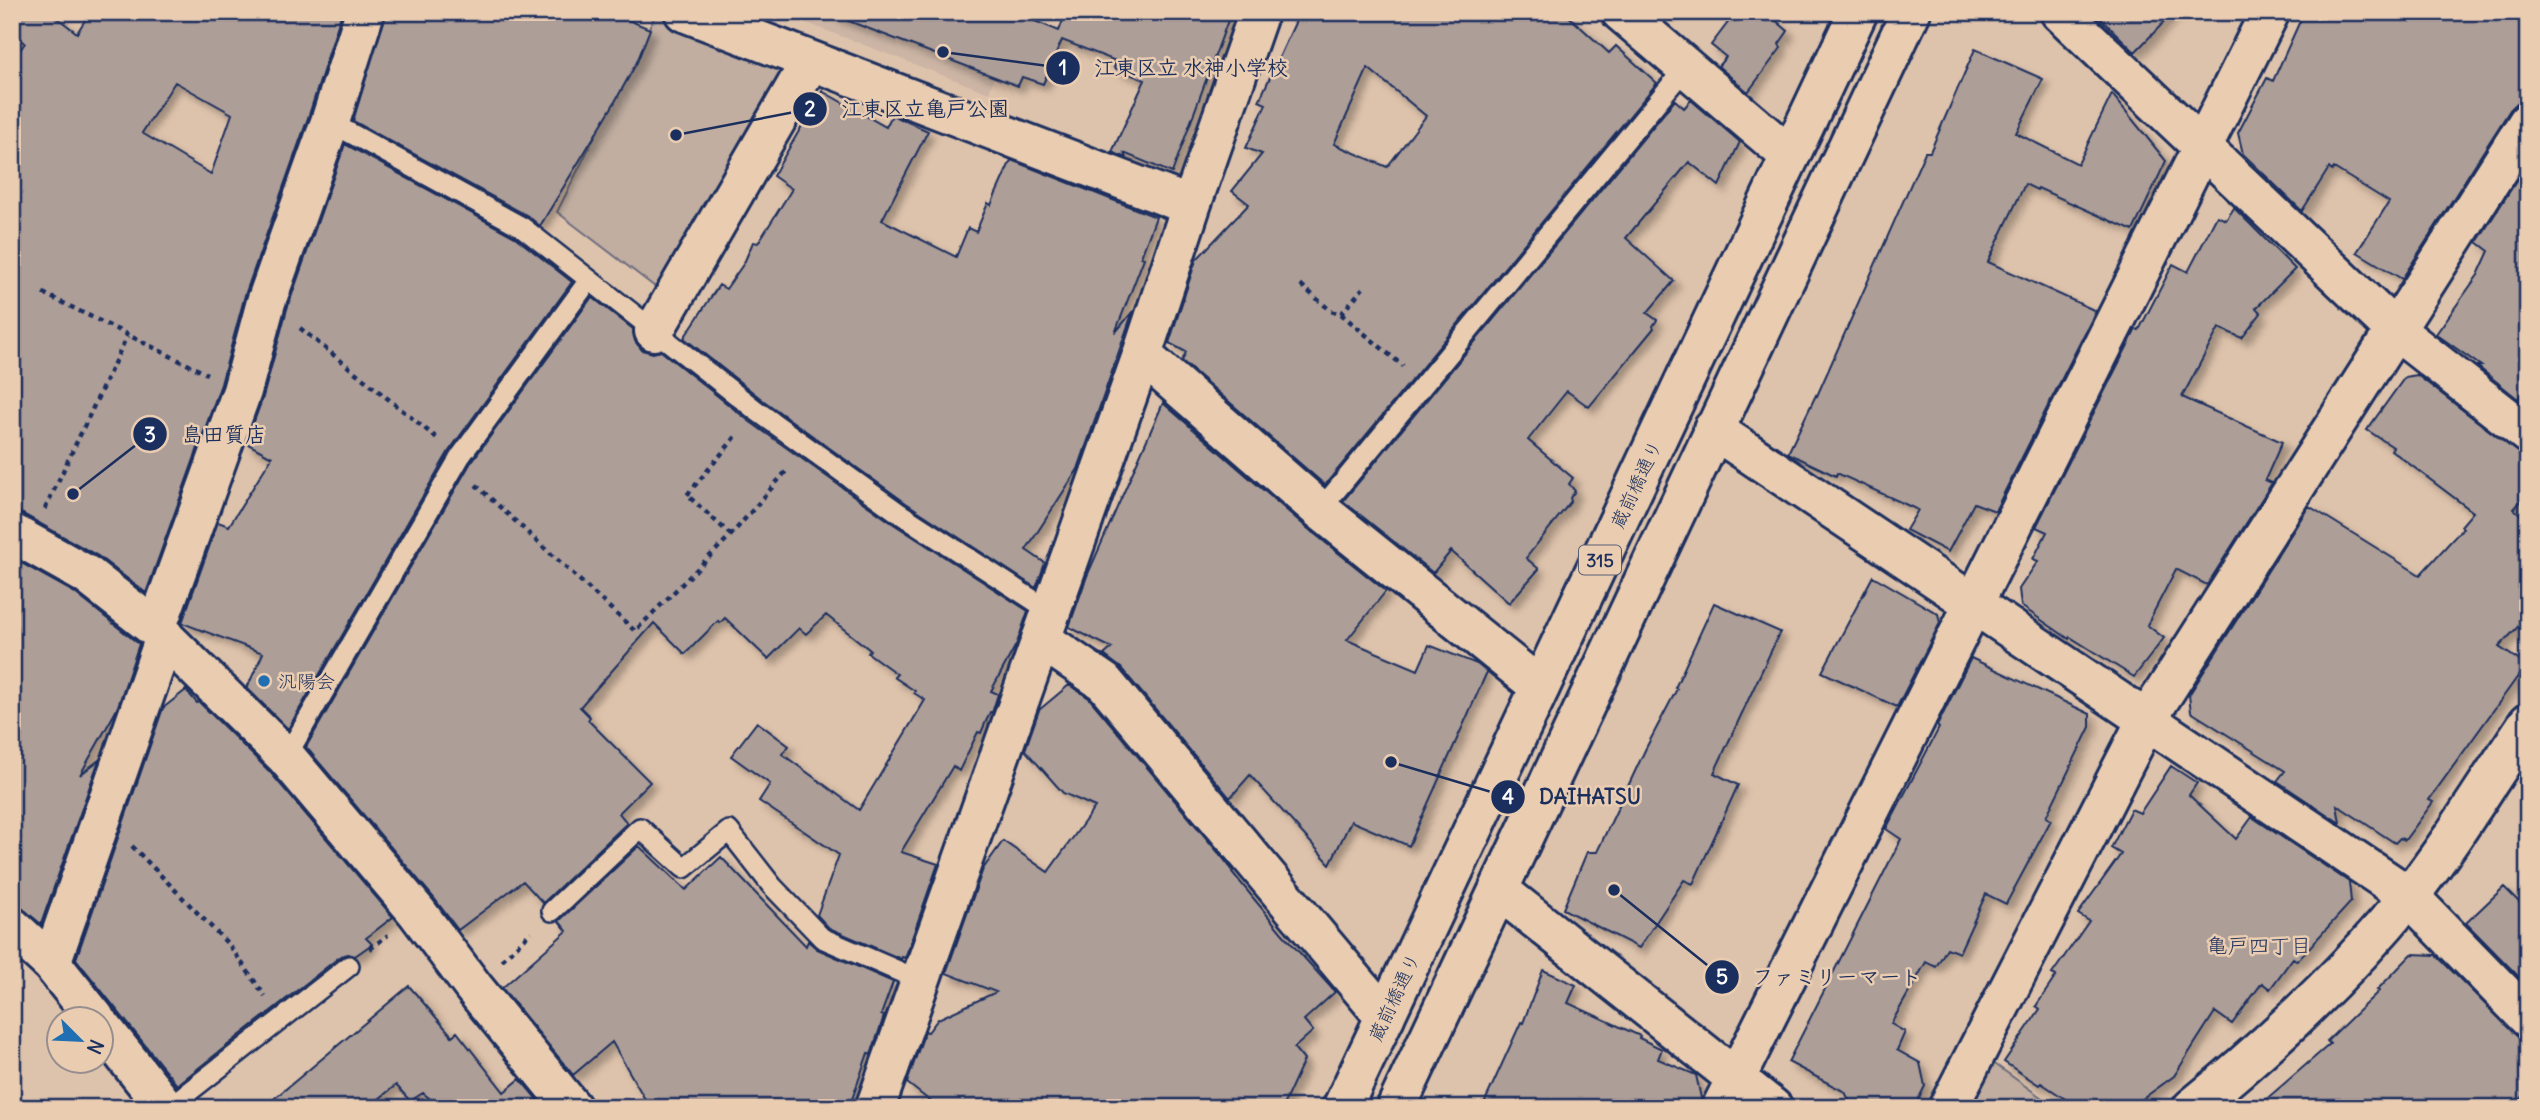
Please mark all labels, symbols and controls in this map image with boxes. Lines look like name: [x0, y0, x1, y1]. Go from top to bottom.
callout: 江東区立 水神小学校: [1045, 47, 1302, 89]
text: 1: [1059, 54, 1067, 81]
text: 江東区立 水神小学校: [1094, 54, 1288, 81]
callout: 江東区立亀戸公園: [792, 88, 1023, 130]
text: 2: [804, 95, 816, 122]
text: 江東区立亀戸公園: [841, 95, 1009, 122]
callout: 島田質店: [133, 413, 280, 455]
text: 3: [144, 421, 156, 448]
text: 島田質店: [182, 421, 266, 448]
street label: 蔵前橋通り: [1605, 436, 1667, 532]
road number: 315: [1579, 546, 1621, 574]
place label: 汎陽会: [278, 669, 335, 693]
marker: 汎陽会: [256, 673, 272, 689]
callout: DAIHATSU: [1490, 776, 1656, 818]
text: 4: [1502, 783, 1514, 810]
text: DAIHATSU: [1539, 783, 1641, 810]
district label: 亀戸四丁目: [2207, 932, 2312, 959]
street label: 蔵前橋通り: [1363, 949, 1425, 1045]
callout: ファミリーマート: [1704, 956, 1935, 998]
text: 5: [1716, 963, 1728, 990]
text: ファミリーマート: [1753, 963, 1921, 990]
north arrow: [46, 1004, 116, 1074]
text: N: [82, 1036, 109, 1058]

